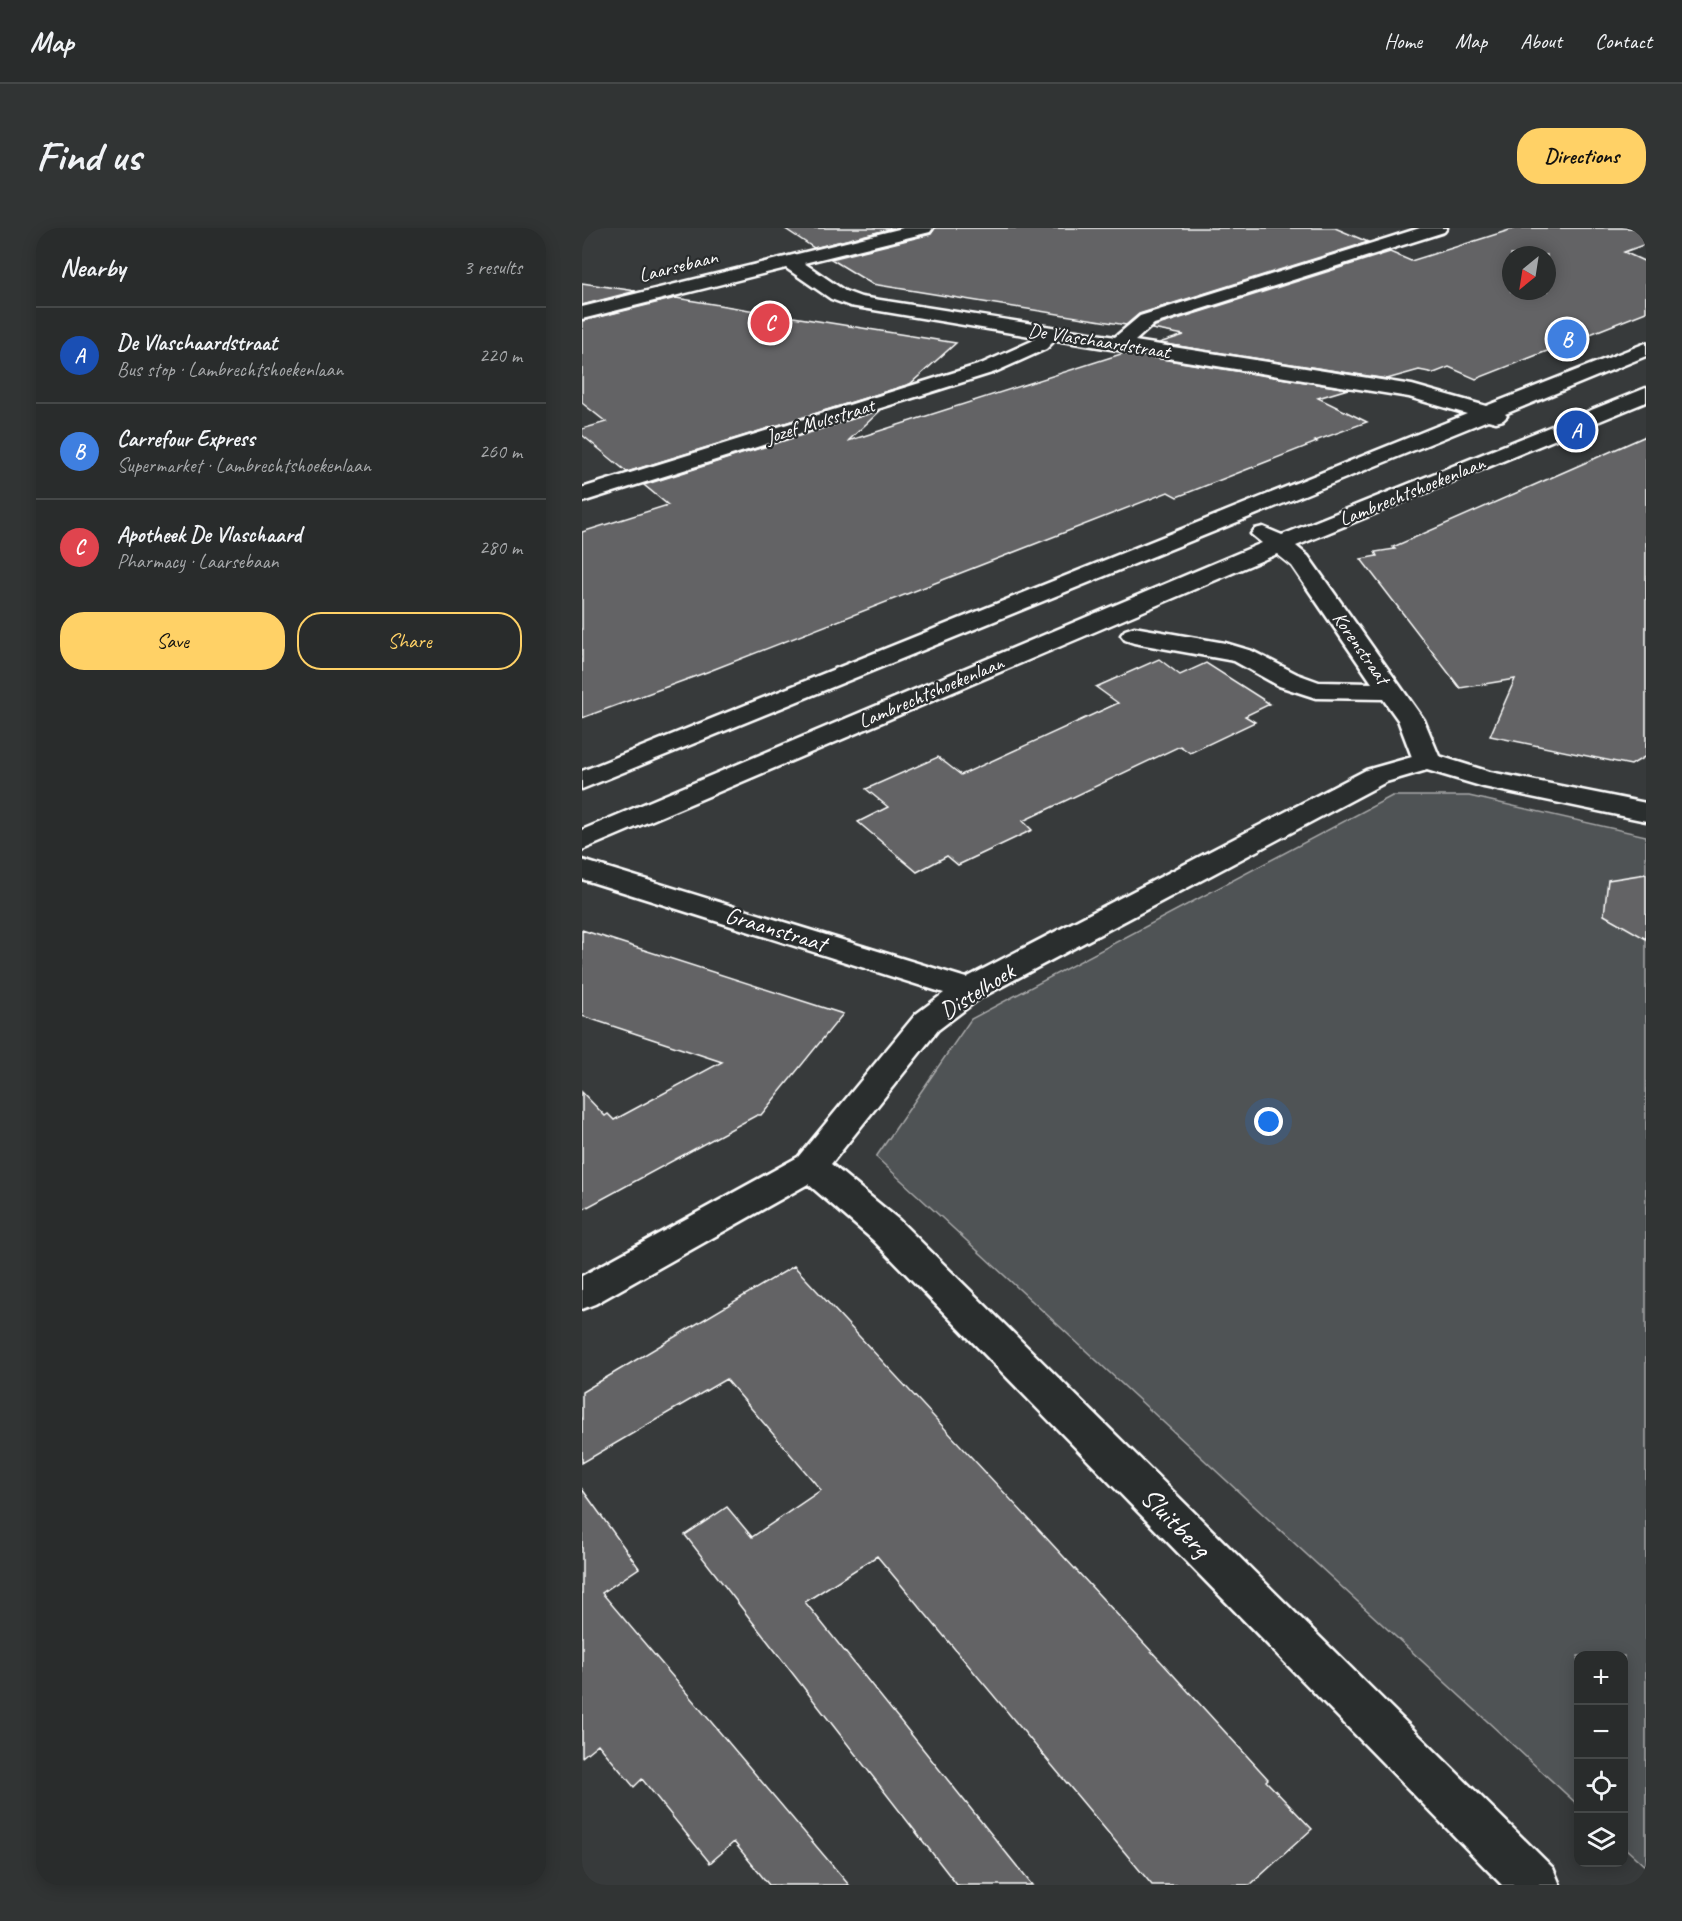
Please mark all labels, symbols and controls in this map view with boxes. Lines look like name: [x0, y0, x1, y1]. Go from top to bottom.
text: Map: [30, 24, 73, 59]
text: Home: [1384, 28, 1422, 54]
text: Map: [1455, 28, 1487, 54]
text: About: [1520, 28, 1562, 54]
text: Contact: [1595, 28, 1652, 54]
button: Directions: [1517, 128, 1646, 184]
text: Find us: [36, 130, 141, 183]
street label: Laarsebaan: [636, 244, 721, 288]
north arrow: [1502, 246, 1556, 300]
text: Nearby: [60, 251, 125, 284]
text: 3 results: [463, 255, 522, 280]
pin: C: [750, 300, 789, 346]
pin: B: [1548, 316, 1586, 362]
street label: De Vlaschaardstraat: [1026, 317, 1174, 365]
text: De Vlaschaardstraat: [117, 329, 277, 357]
text: A: [74, 343, 85, 368]
text: 220 m: [479, 343, 522, 368]
text: Bus stop · Lambrechtshoekenlaan: [117, 357, 343, 382]
street label: Jozef Mulsstraat: [762, 392, 880, 450]
pin: A: [1556, 408, 1596, 452]
text: Carrefour Express: [117, 425, 255, 453]
text: B: [74, 439, 85, 464]
text: 260 m: [479, 439, 522, 464]
street label: Lambrechtshoekenlaan: [1335, 450, 1490, 532]
text: Supermarket · Lambrechtshoekenlaan: [117, 453, 371, 478]
text: Apotheek De Vlaschaard: [117, 521, 301, 549]
text: C: [75, 535, 84, 560]
text: 280 m: [479, 535, 522, 560]
text: Pharmacy · Laarsebaan: [117, 549, 279, 574]
street label: Korenstraat: [1327, 607, 1397, 692]
button: Save: [60, 612, 285, 670]
button: Share: [297, 612, 522, 670]
street label: Lambrechtshoekenlaan: [855, 650, 1008, 734]
street label: Graanstraat: [722, 899, 833, 959]
street label: Distelhoek: [934, 955, 1022, 1026]
your location: [1254, 1107, 1283, 1136]
street label: Sluitberg: [1134, 1480, 1220, 1566]
map controls: [1574, 1651, 1628, 1867]
button: +: [1574, 1651, 1628, 1705]
button: −: [1574, 1705, 1628, 1759]
button: locate: [1574, 1759, 1628, 1813]
button: layers: [1574, 1813, 1628, 1867]

